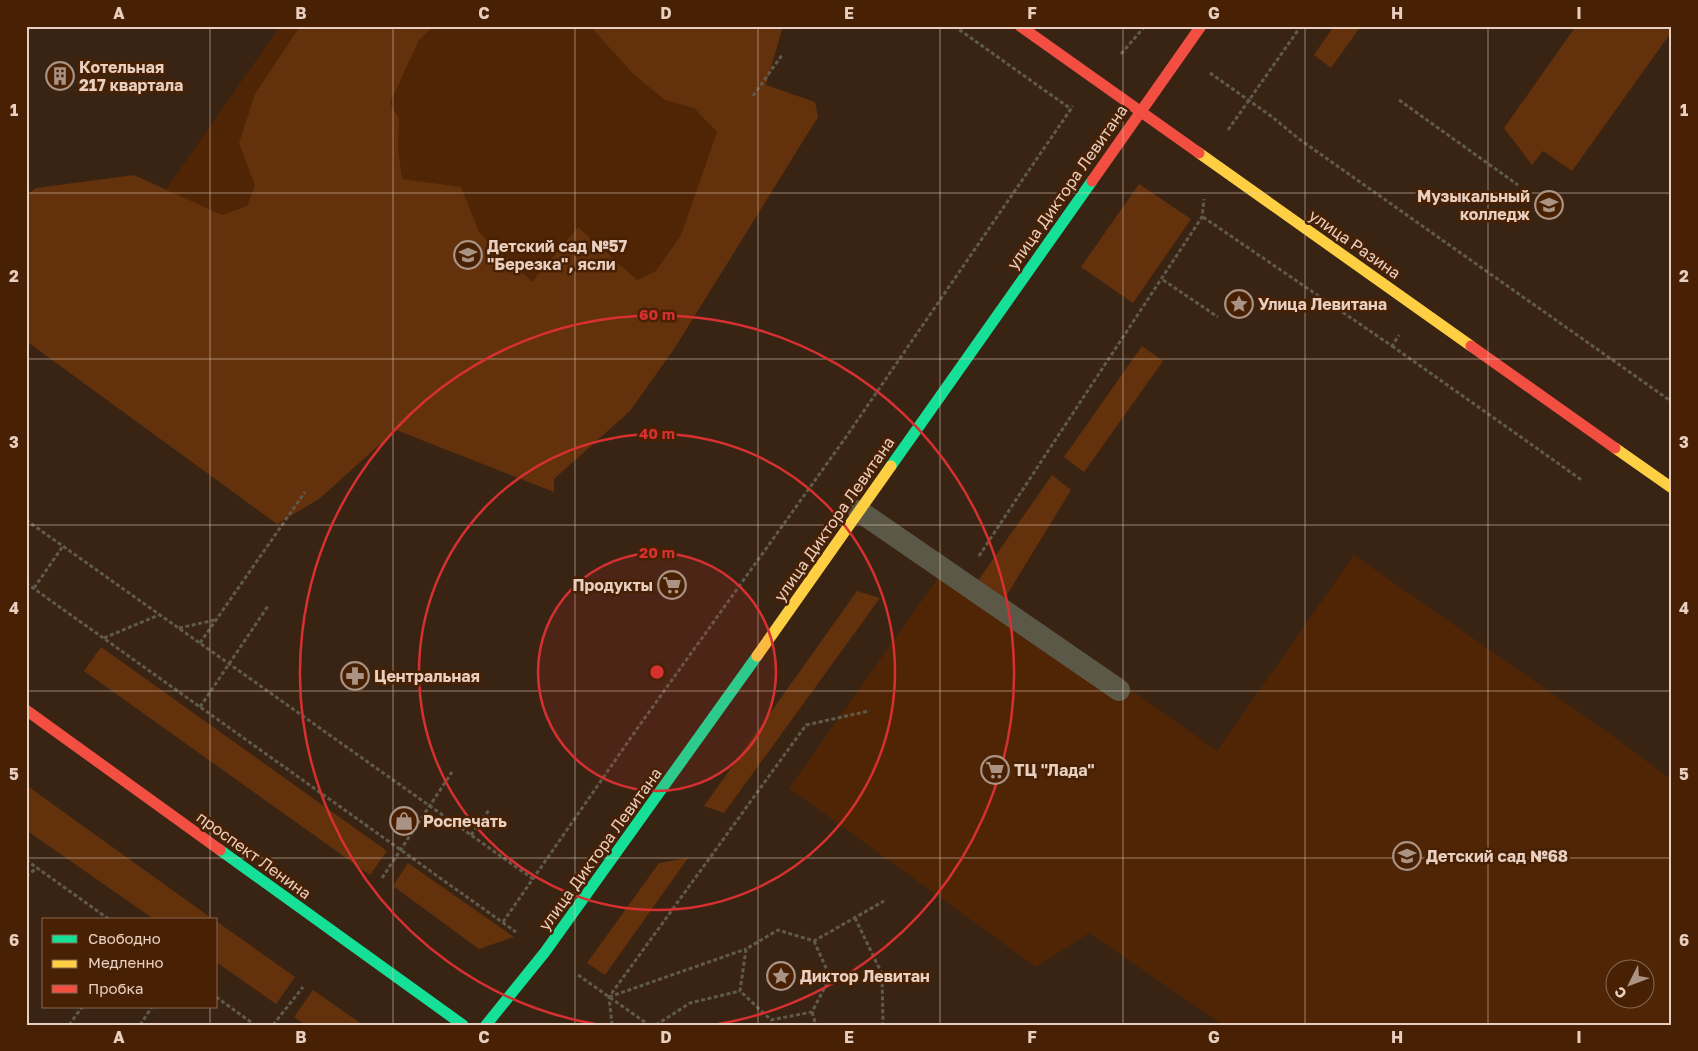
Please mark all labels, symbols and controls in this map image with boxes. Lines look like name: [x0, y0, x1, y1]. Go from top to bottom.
text: A: [113, 3, 125, 23]
text: B: [295, 3, 307, 23]
text: C: [478, 3, 490, 23]
text: D: [660, 3, 672, 23]
text: E: [844, 3, 854, 23]
text: F: [1027, 3, 1037, 23]
text: G: [1208, 3, 1220, 23]
text: H: [1391, 3, 1403, 23]
text: I: [1576, 3, 1582, 23]
place label: Котельная 217 квартала: [79, 57, 183, 95]
building icon: Котельная 217 квартала: [45, 61, 75, 91]
text: 1: [10, 100, 18, 120]
text: 1: [1680, 100, 1688, 120]
street label: улица Диктора Левитана: [1002, 101, 1132, 273]
place label: Музыкальный колледж: [1417, 186, 1530, 224]
school or university icon: Музыкальный колледж: [1534, 190, 1564, 220]
street label: улица Разина: [1305, 205, 1405, 283]
place label: Детский сад №57 "Березка", ясли: [487, 236, 627, 274]
school or university icon: Детский сад №57 "Березка", ясли: [453, 240, 483, 270]
text: 2: [9, 266, 19, 286]
text: 2: [1679, 266, 1689, 286]
place icon: Улица Левитана: [1224, 289, 1254, 319]
place label: Улица Левитана: [1258, 294, 1387, 314]
text: 60 m: [639, 305, 675, 323]
text: 40 m: [639, 424, 675, 442]
text: 3: [9, 432, 19, 452]
text: 3: [1679, 432, 1689, 452]
street label: улица Диктора Левитана: [769, 433, 899, 605]
text: 20 m: [639, 543, 675, 561]
supermarket icon: Продукты: [657, 570, 687, 600]
place label: Продукты: [573, 575, 653, 595]
text: 4: [9, 598, 19, 618]
text: 4: [1679, 598, 1689, 618]
pharmacy icon: Центральная: [340, 661, 370, 691]
centre of rings: [648, 663, 666, 681]
place label: Центральная: [374, 666, 480, 686]
supermarket icon: ТЦ "Лада": [980, 755, 1010, 785]
place label: ТЦ "Лада": [1014, 760, 1095, 780]
text: 5: [9, 764, 19, 784]
street label: улица Диктора Левитана: [534, 764, 666, 934]
text: 5: [1679, 764, 1689, 784]
shop icon: Роспечать: [389, 806, 419, 836]
street label: проспект Ленина: [193, 807, 315, 903]
place label: Роспечать: [423, 811, 507, 831]
school or university icon: Детский сад №68: [1392, 841, 1422, 871]
place label: Детский сад №68: [1426, 846, 1568, 866]
legend: [42, 918, 218, 1008]
text: Свободно: [88, 929, 161, 947]
text: 6: [9, 930, 19, 950]
text: 6: [1679, 930, 1689, 950]
text: Медленно: [88, 953, 164, 971]
north arrow: [1606, 958, 1656, 1008]
place icon: Диктор Левитан: [766, 961, 796, 991]
place label: Диктор Левитан: [800, 966, 930, 986]
text: Пробка: [88, 979, 143, 997]
text: С: [1610, 984, 1630, 1002]
text: A: [113, 1027, 125, 1047]
text: B: [295, 1027, 307, 1047]
text: C: [478, 1027, 490, 1047]
text: D: [660, 1027, 672, 1047]
text: E: [844, 1027, 854, 1047]
text: F: [1027, 1027, 1037, 1047]
text: G: [1208, 1027, 1220, 1047]
text: H: [1391, 1027, 1403, 1047]
text: I: [1576, 1027, 1582, 1047]

